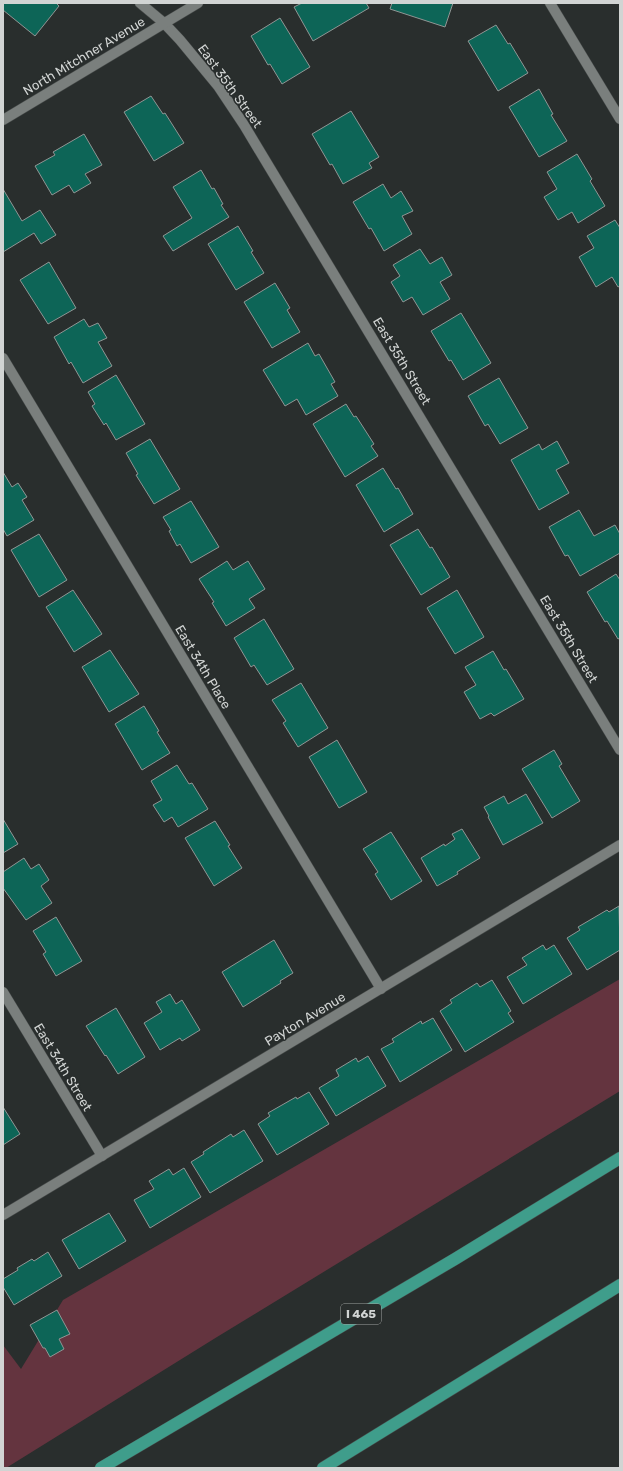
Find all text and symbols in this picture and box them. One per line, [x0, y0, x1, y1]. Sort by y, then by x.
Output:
street label: North Mitchner Avenue [20, 14, 148, 98]
street label: East 35th Street [195, 41, 265, 131]
street label: East 35th Street [370, 315, 434, 407]
street label: East 35th Street [537, 593, 601, 685]
street label: East 34th Place [172, 622, 234, 712]
street label: Payton Avenue [262, 989, 348, 1049]
street label: East 34th Street [31, 1020, 95, 1114]
road number: I 465 [341, 1304, 381, 1324]

